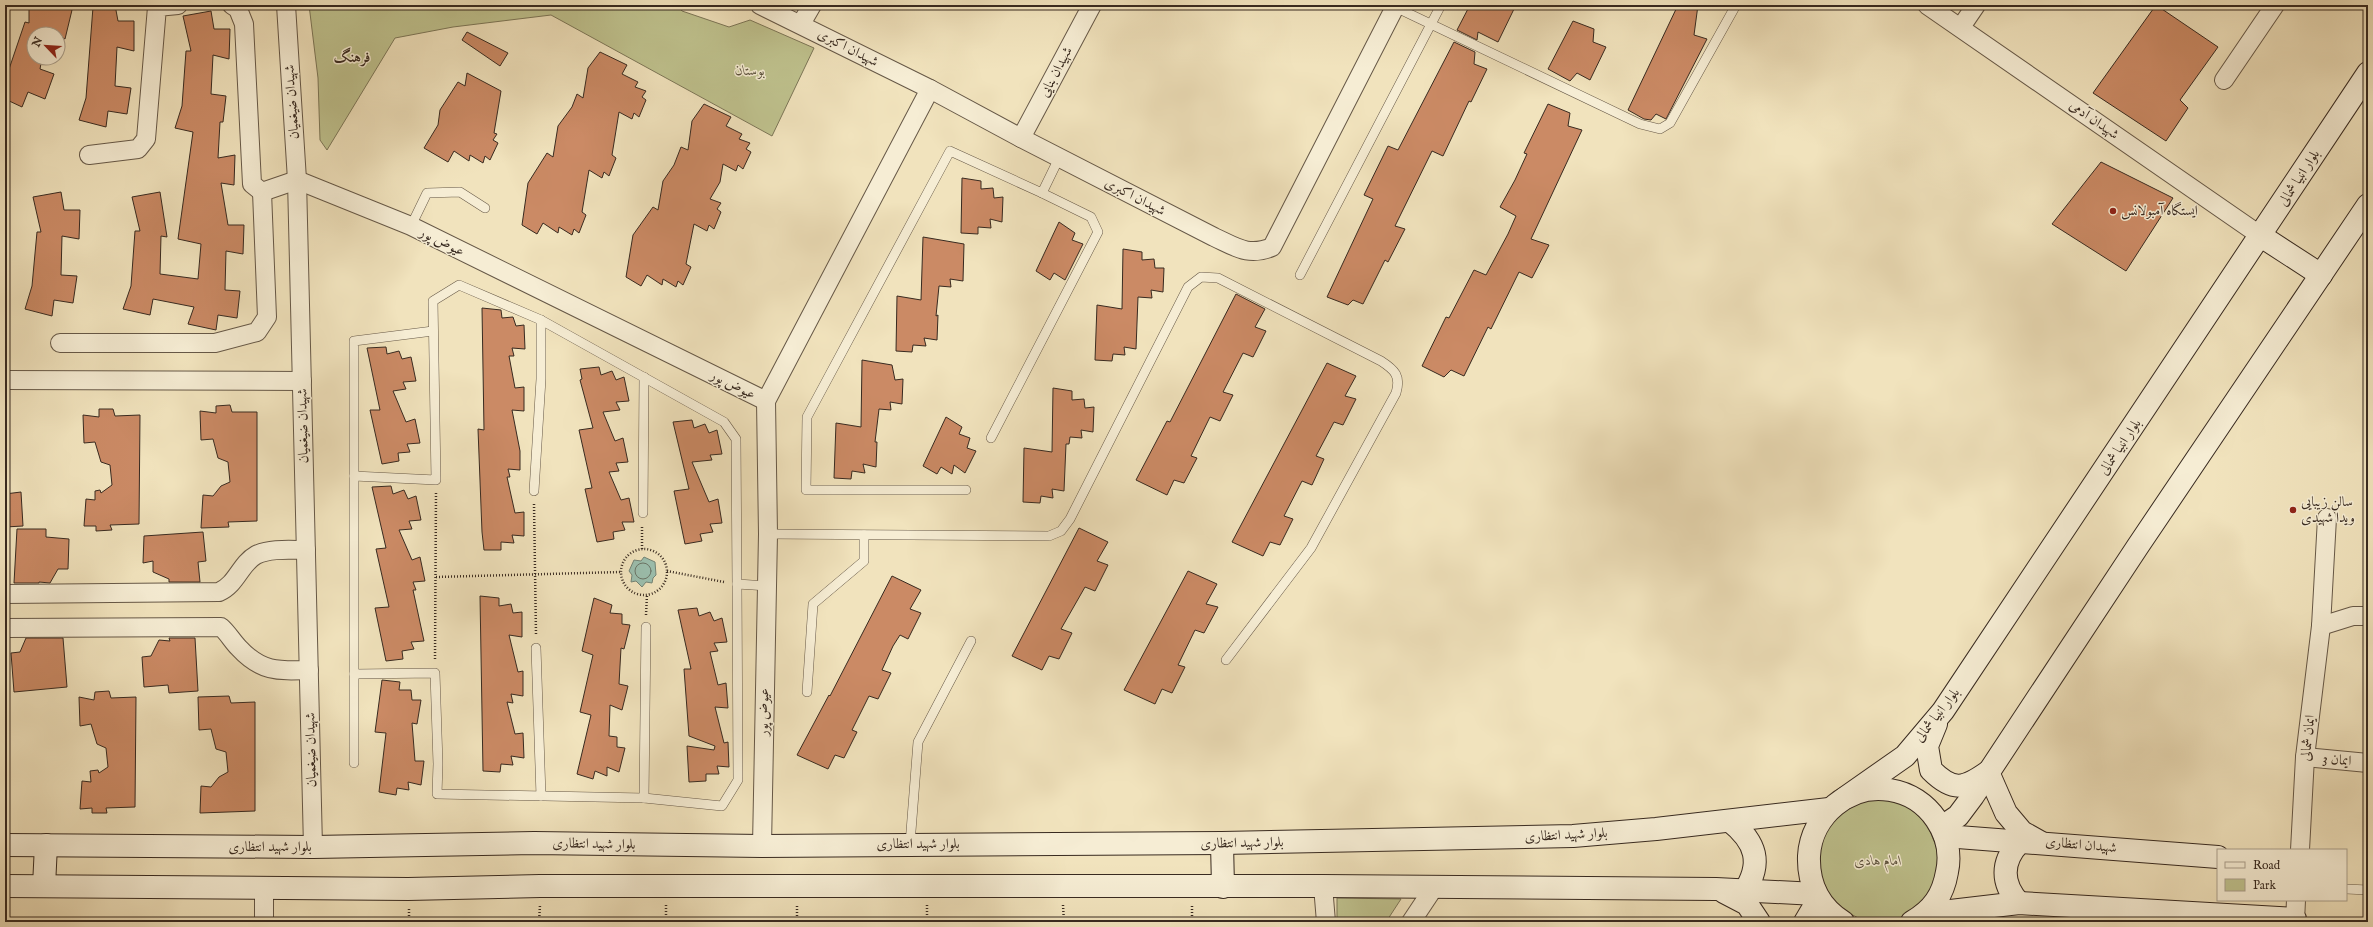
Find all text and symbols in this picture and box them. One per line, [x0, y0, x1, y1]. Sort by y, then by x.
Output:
street label: شهیدان اکبری [815, 25, 882, 71]
north arrow [26, 26, 66, 66]
text: N [29, 34, 46, 50]
street label: شهیدان بنایی [1035, 43, 1077, 100]
district label: فرهنگ [334, 47, 371, 67]
park label: بوستان [735, 62, 765, 80]
street label: شهیدان ضیغمیان [280, 64, 304, 140]
street label: شهیدان آدمی [2066, 96, 2123, 144]
street label: بلوار انبیا شمالی [2274, 146, 2324, 210]
street label: شهیدان اکبری [1102, 174, 1169, 220]
place label: ایستگاه آمبولانس [2121, 201, 2198, 220]
marker: ایستگاه آمبولانس [2108, 206, 2118, 216]
street label: عیوض پور [414, 223, 468, 262]
street label: عیوض پور [705, 366, 759, 405]
street label: شهیدان ضیغمیان [293, 388, 313, 464]
street label: بلوار انبیا شمالی [2095, 415, 2146, 479]
place label: سالن زیبایی ویدا شهیدی [2301, 493, 2355, 527]
marker: سالن زیبایی ویدا شهیدی [2288, 505, 2298, 515]
street label: بلوار انبیا شمالی [1910, 684, 1964, 746]
street label: عیوض پور [755, 688, 774, 738]
street label: شهیدان ضیغمیان [301, 712, 321, 788]
street label: ایمان شمالی [2297, 714, 2319, 762]
street label: ایمان 3 [2322, 750, 2352, 770]
street label: بلوار شهید انتظاری [1524, 824, 1608, 846]
street label: بلوار شهید انتظاری [1200, 833, 1284, 853]
street label: شهیدان انتظاری [2044, 833, 2118, 857]
street label: بلوار شهید انتظاری [552, 834, 636, 854]
street label: بلوار شهید انتظاری [876, 835, 960, 853]
street label: بلوار شهید انتظاری [228, 838, 312, 856]
legend [2217, 849, 2347, 901]
park label: امام هادی [1854, 852, 1902, 873]
text: Road [2253, 858, 2281, 873]
text: Park [2253, 878, 2276, 893]

